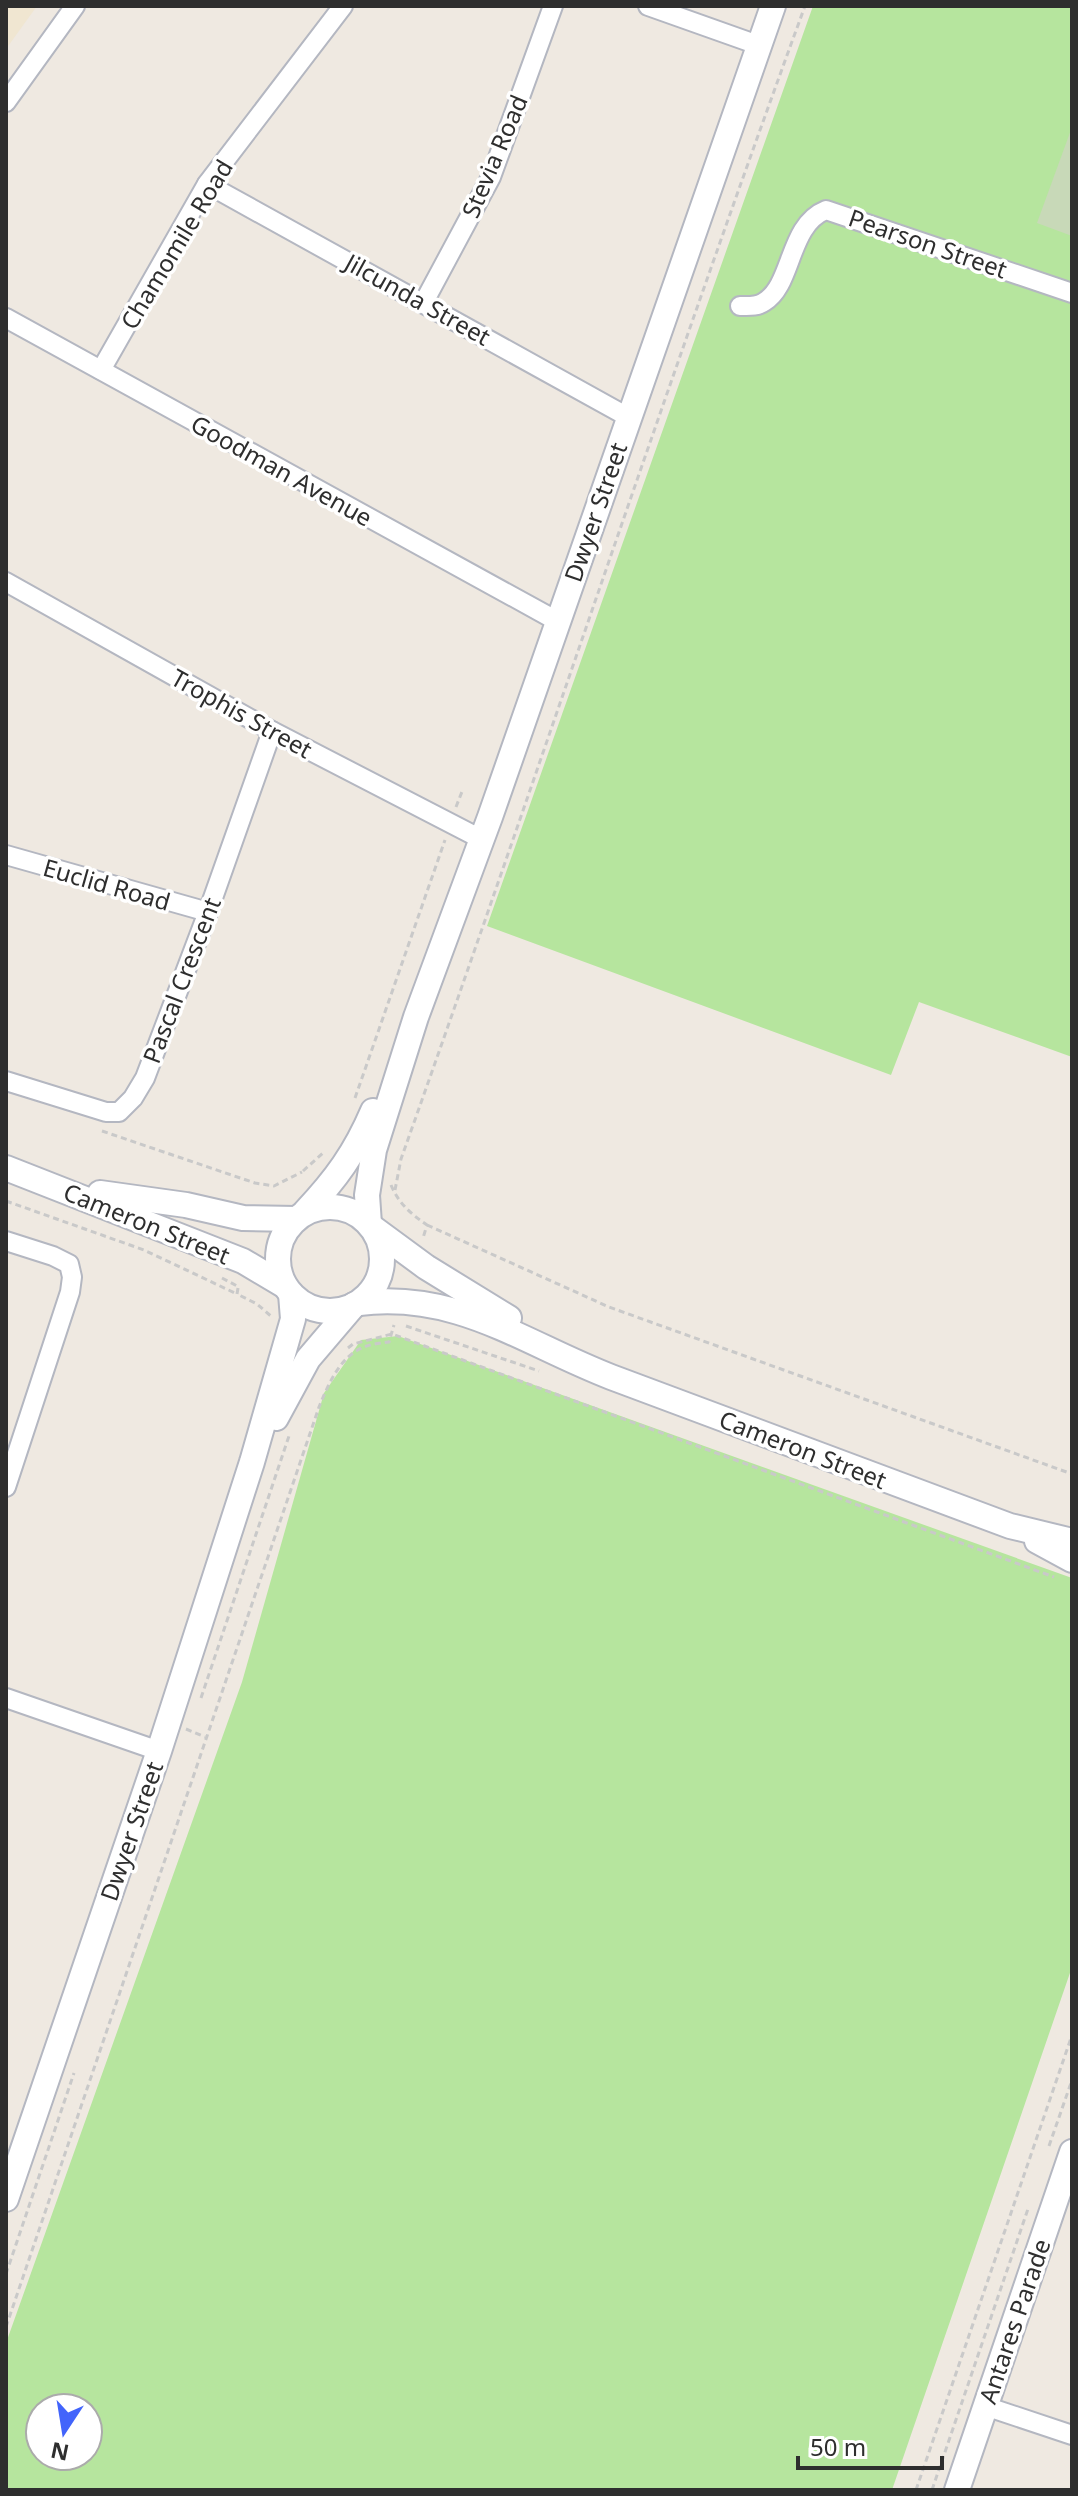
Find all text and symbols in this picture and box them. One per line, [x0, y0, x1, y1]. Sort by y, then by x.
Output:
street label: Stevia Road [453, 89, 535, 223]
street label: Chamomile Road [112, 153, 240, 335]
street label: Pearson Street [844, 200, 1012, 286]
street label: Jilcunda Street [338, 244, 497, 353]
street label: Goodman Avenue [185, 406, 379, 534]
street label: Dwyer Street [556, 438, 634, 586]
street label: Trophis Street [166, 661, 319, 766]
street label: Euclid Road [40, 850, 174, 918]
street label: Pascal Crescent [134, 892, 228, 1068]
street label: Cameron Street [59, 1175, 235, 1272]
street label: Cameron Street [715, 1402, 892, 1496]
street label: Dwyer Street [92, 1757, 170, 1905]
street label: Antares Parade [970, 2234, 1058, 2408]
north arrow [24, 2392, 104, 2472]
scale bar [798, 2420, 942, 2470]
text: 50 m [810, 2430, 866, 2463]
text: N [48, 2436, 72, 2469]

